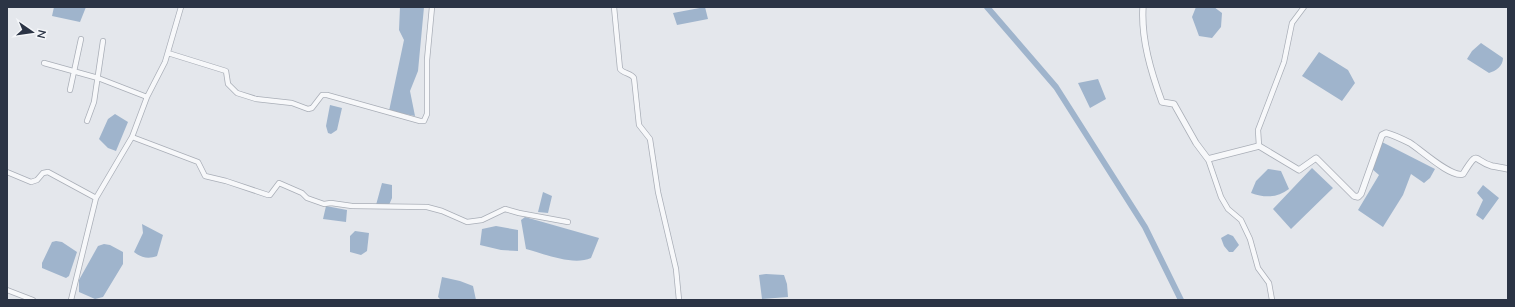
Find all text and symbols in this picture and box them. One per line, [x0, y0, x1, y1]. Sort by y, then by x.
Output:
north arrow [12, 12, 52, 52]
text: N [34, 29, 49, 40]

